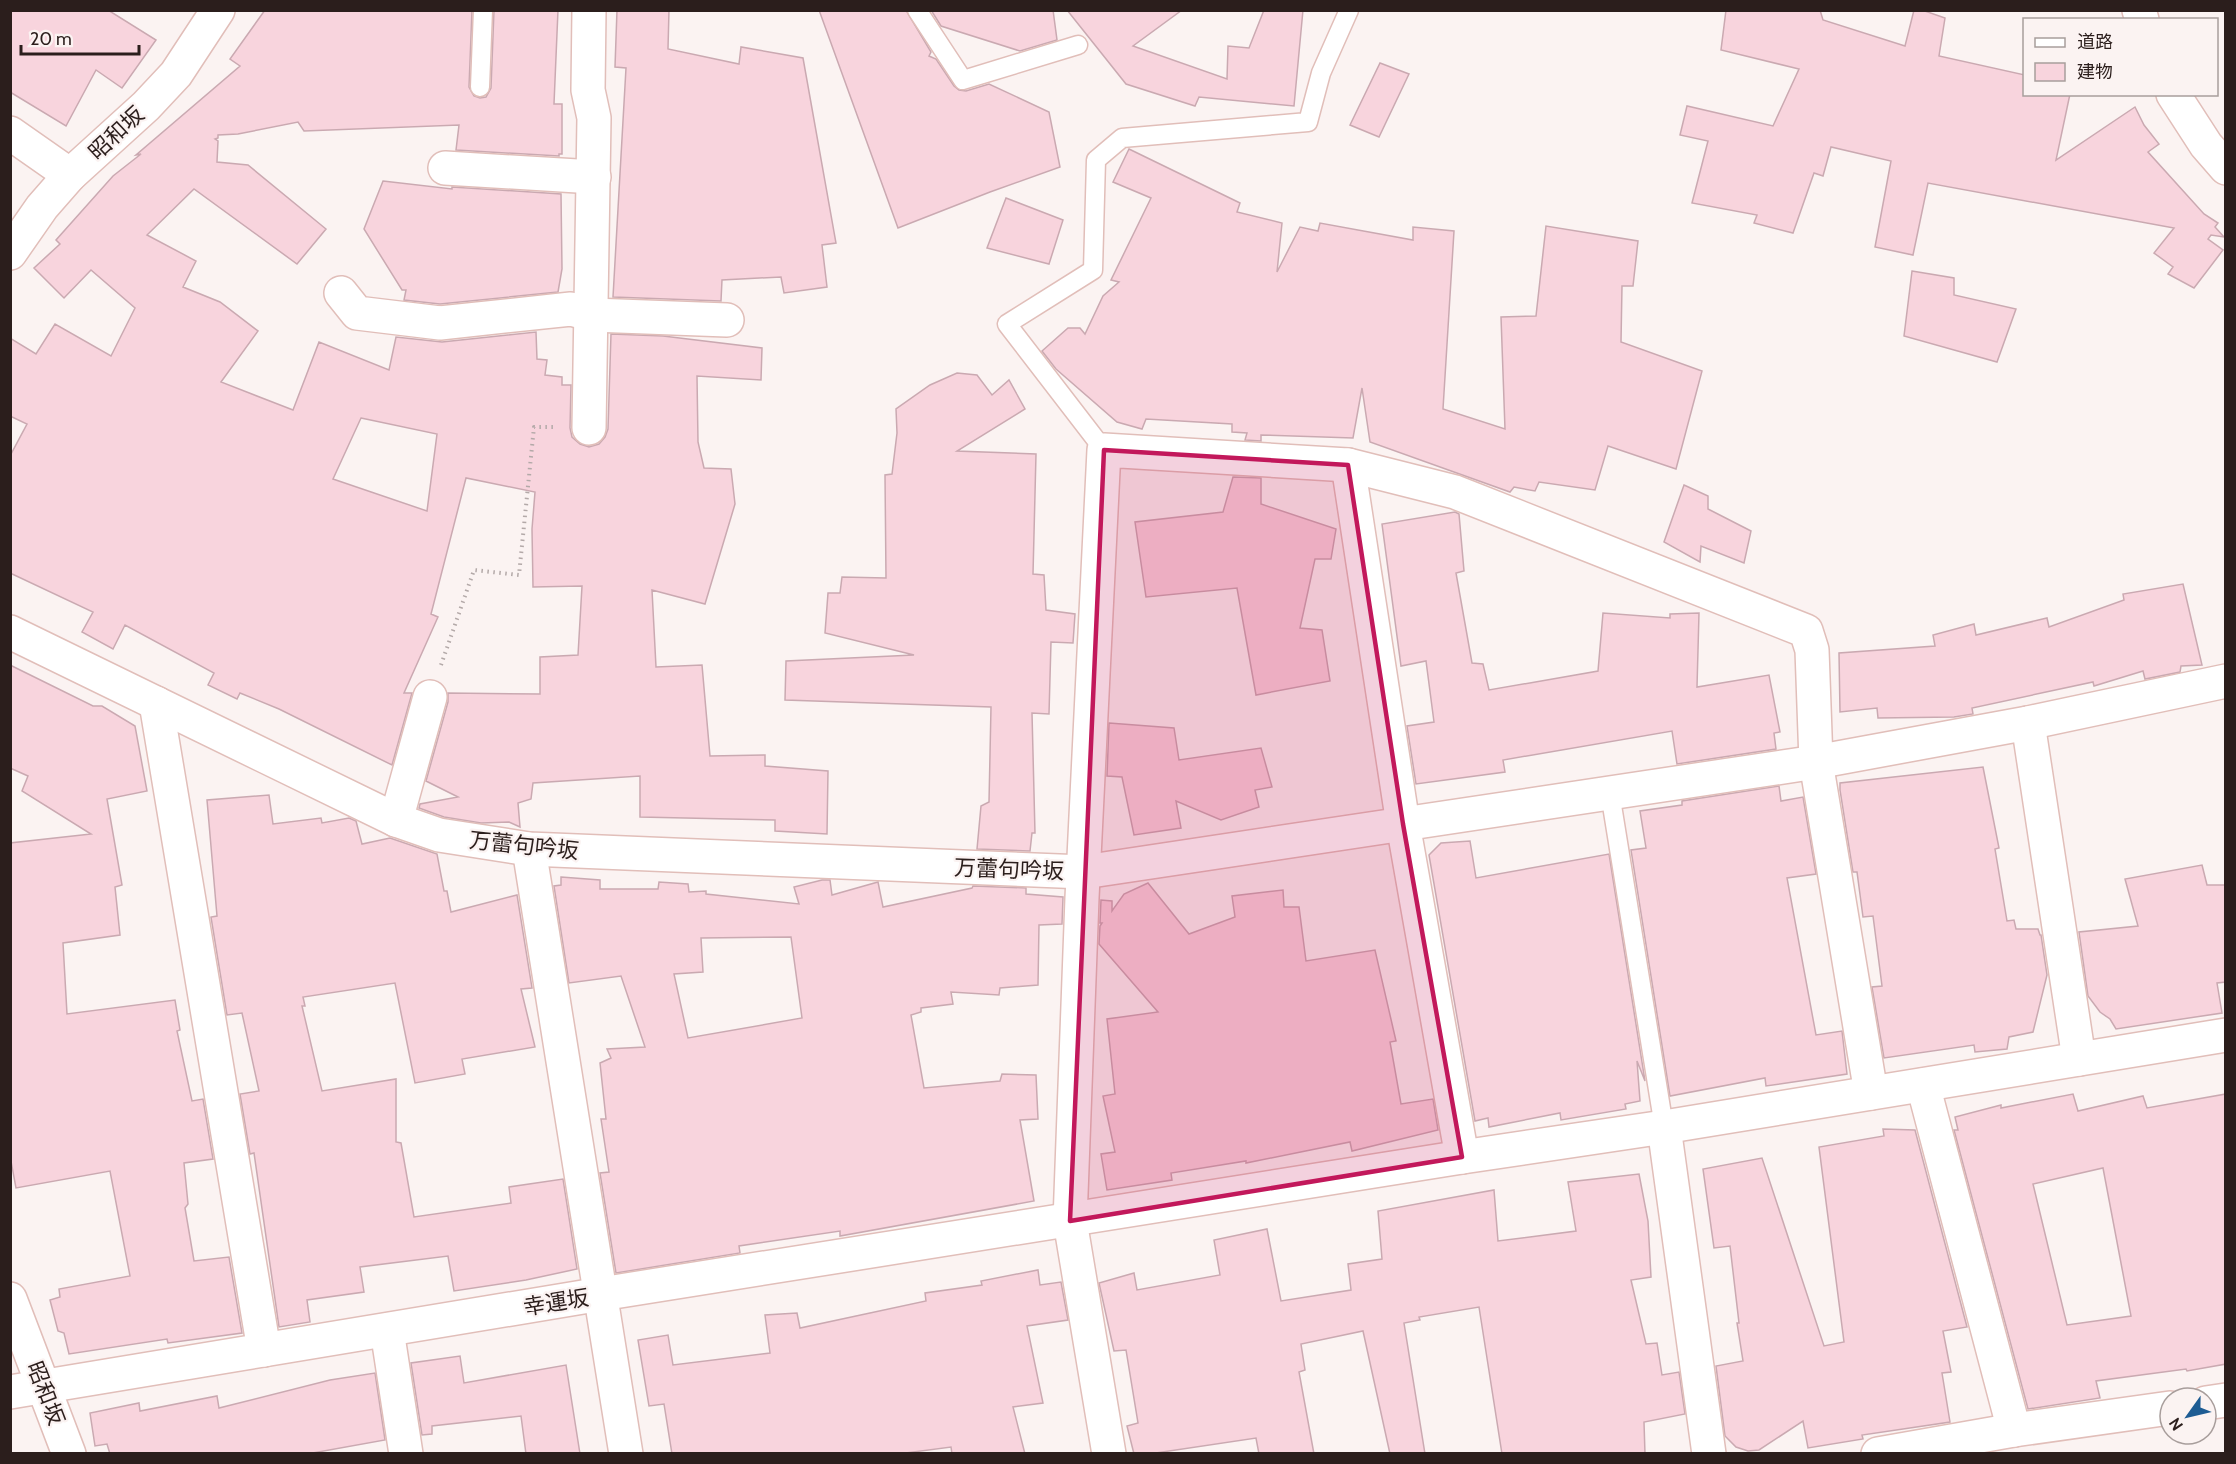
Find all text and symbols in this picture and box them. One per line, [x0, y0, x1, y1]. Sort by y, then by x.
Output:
scale bar [21, 18, 140, 56]
legend [2023, 18, 2218, 96]
text: 20 m [30, 28, 72, 50]
text: 道路 [2077, 31, 2113, 53]
text: 建物 [2077, 61, 2113, 83]
street label: 昭和坂 [83, 101, 150, 166]
street label: 万蕾句吟坂 [468, 826, 580, 865]
street label: 万蕾句吟坂 [954, 854, 1064, 885]
street label: 幸運坂 [521, 1284, 591, 1321]
street label: 昭和坂 [21, 1358, 70, 1429]
north arrow [2158, 1386, 2218, 1446]
text: N [2165, 1414, 2187, 1434]

